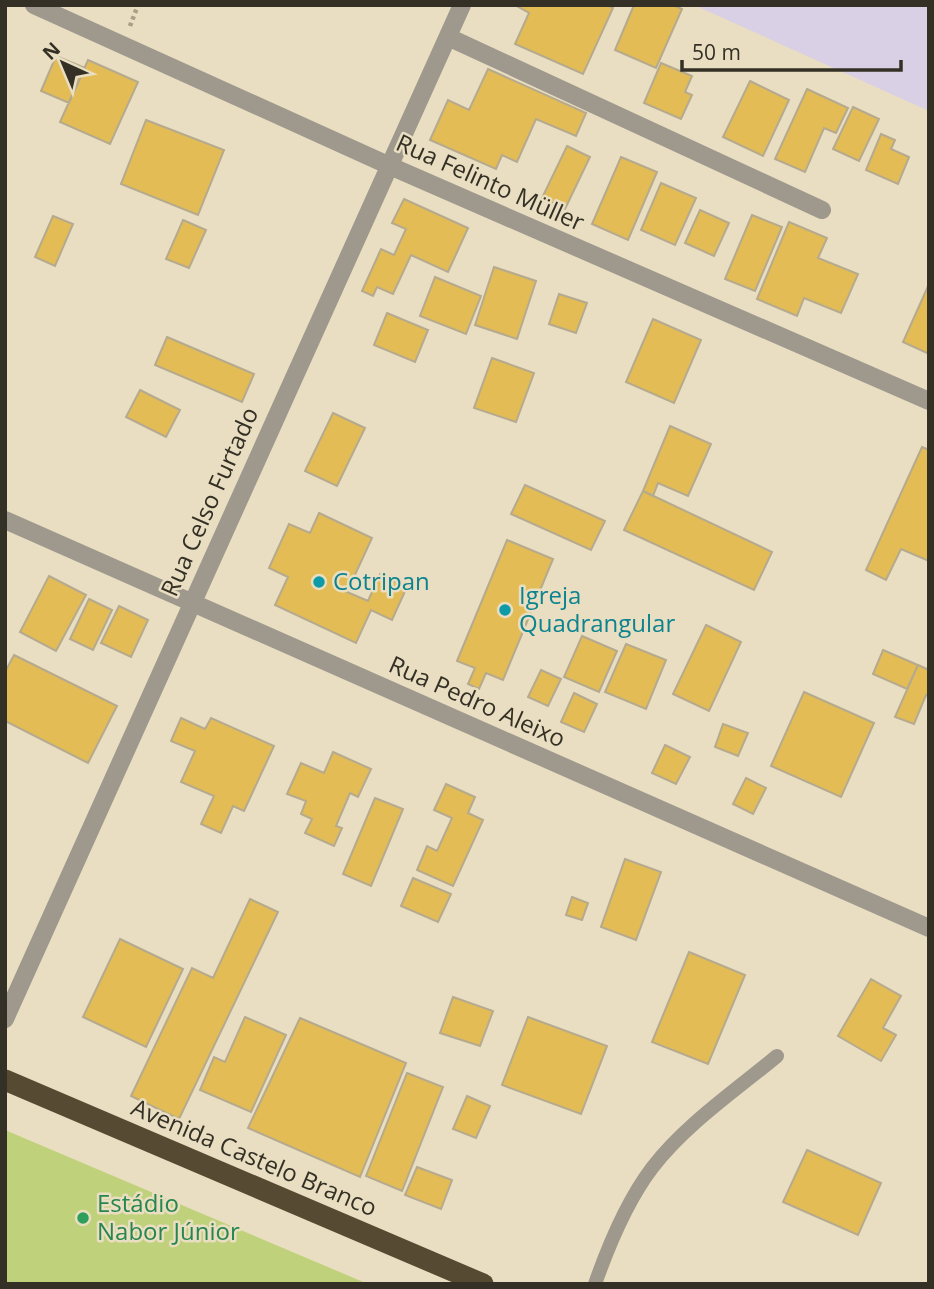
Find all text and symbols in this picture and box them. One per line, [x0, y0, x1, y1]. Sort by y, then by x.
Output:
north arrow [28, 28, 98, 98]
scale bar [682, 28, 901, 72]
text: N [37, 36, 66, 65]
text: 50 m [692, 38, 741, 66]
street label: Rua Felinto Müller [391, 125, 590, 238]
street label: Rua Celso Furtado [152, 402, 265, 601]
place label: Cotripan [333, 564, 430, 597]
marker: Cotripan [311, 574, 327, 590]
place label: Igreja Quadrangular [519, 578, 675, 639]
marker: Igreja Quadrangular [497, 602, 513, 618]
street label: Rua Pedro Aleixo [384, 647, 571, 754]
street label: Avenida Castelo Branco [127, 1090, 382, 1223]
place label: Estádio Nabor Júnior [97, 1186, 240, 1247]
marker: Estádio Nabor Júnior [75, 1210, 91, 1226]

